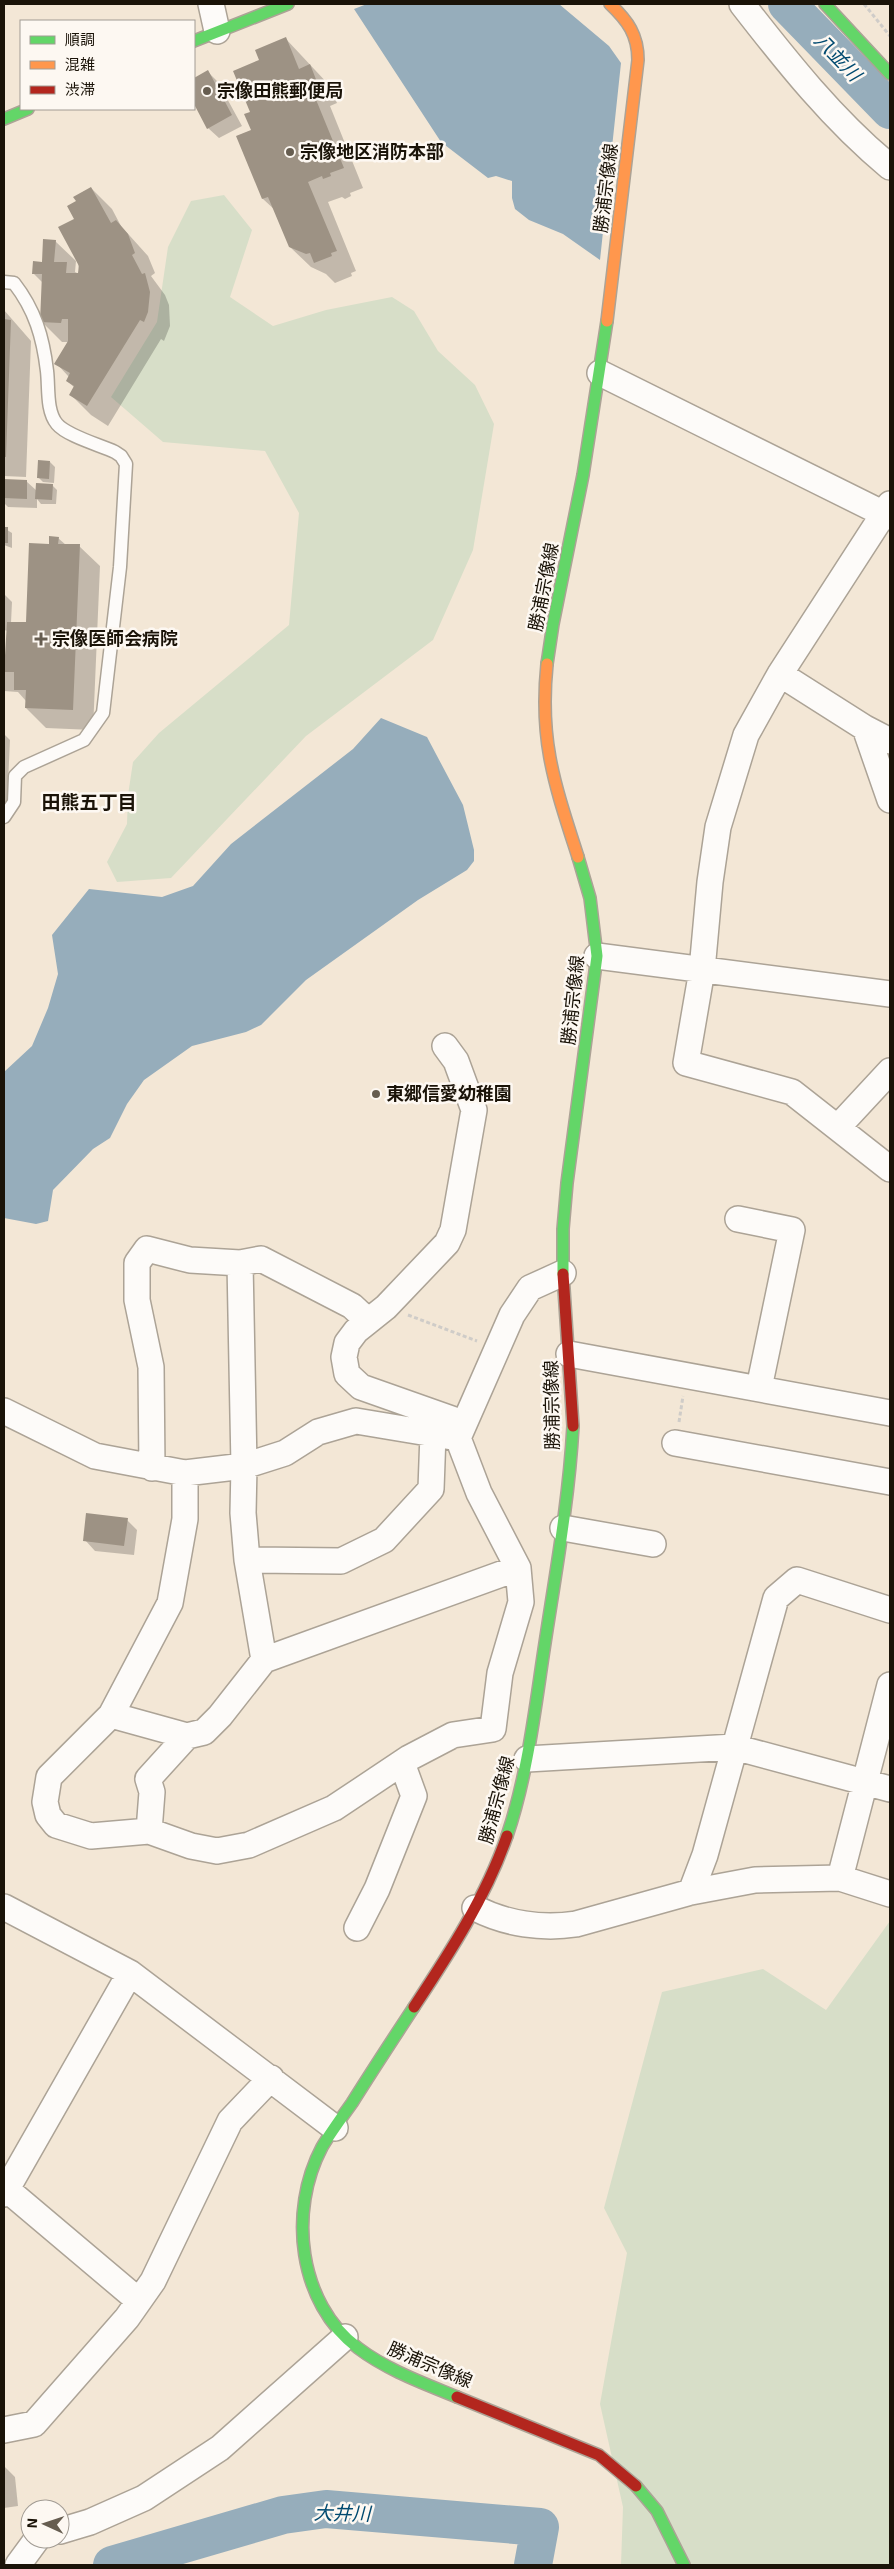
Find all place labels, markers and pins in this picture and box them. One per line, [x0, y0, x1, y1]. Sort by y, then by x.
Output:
place label: 宗像田熊郵便局 [217, 79, 343, 101]
marker: 宗像田熊郵便局 [201, 85, 213, 97]
place label: 宗像地区消防本部 [300, 140, 444, 162]
marker: 宗像地区消防本部 [284, 146, 296, 158]
place label: 宗像医師会病院 [52, 627, 178, 649]
marker: 宗像医師会病院 [34, 632, 48, 646]
place label: 東郷信愛幼稚園 [386, 1082, 512, 1104]
marker: 東郷信愛幼稚園 [370, 1088, 382, 1100]

